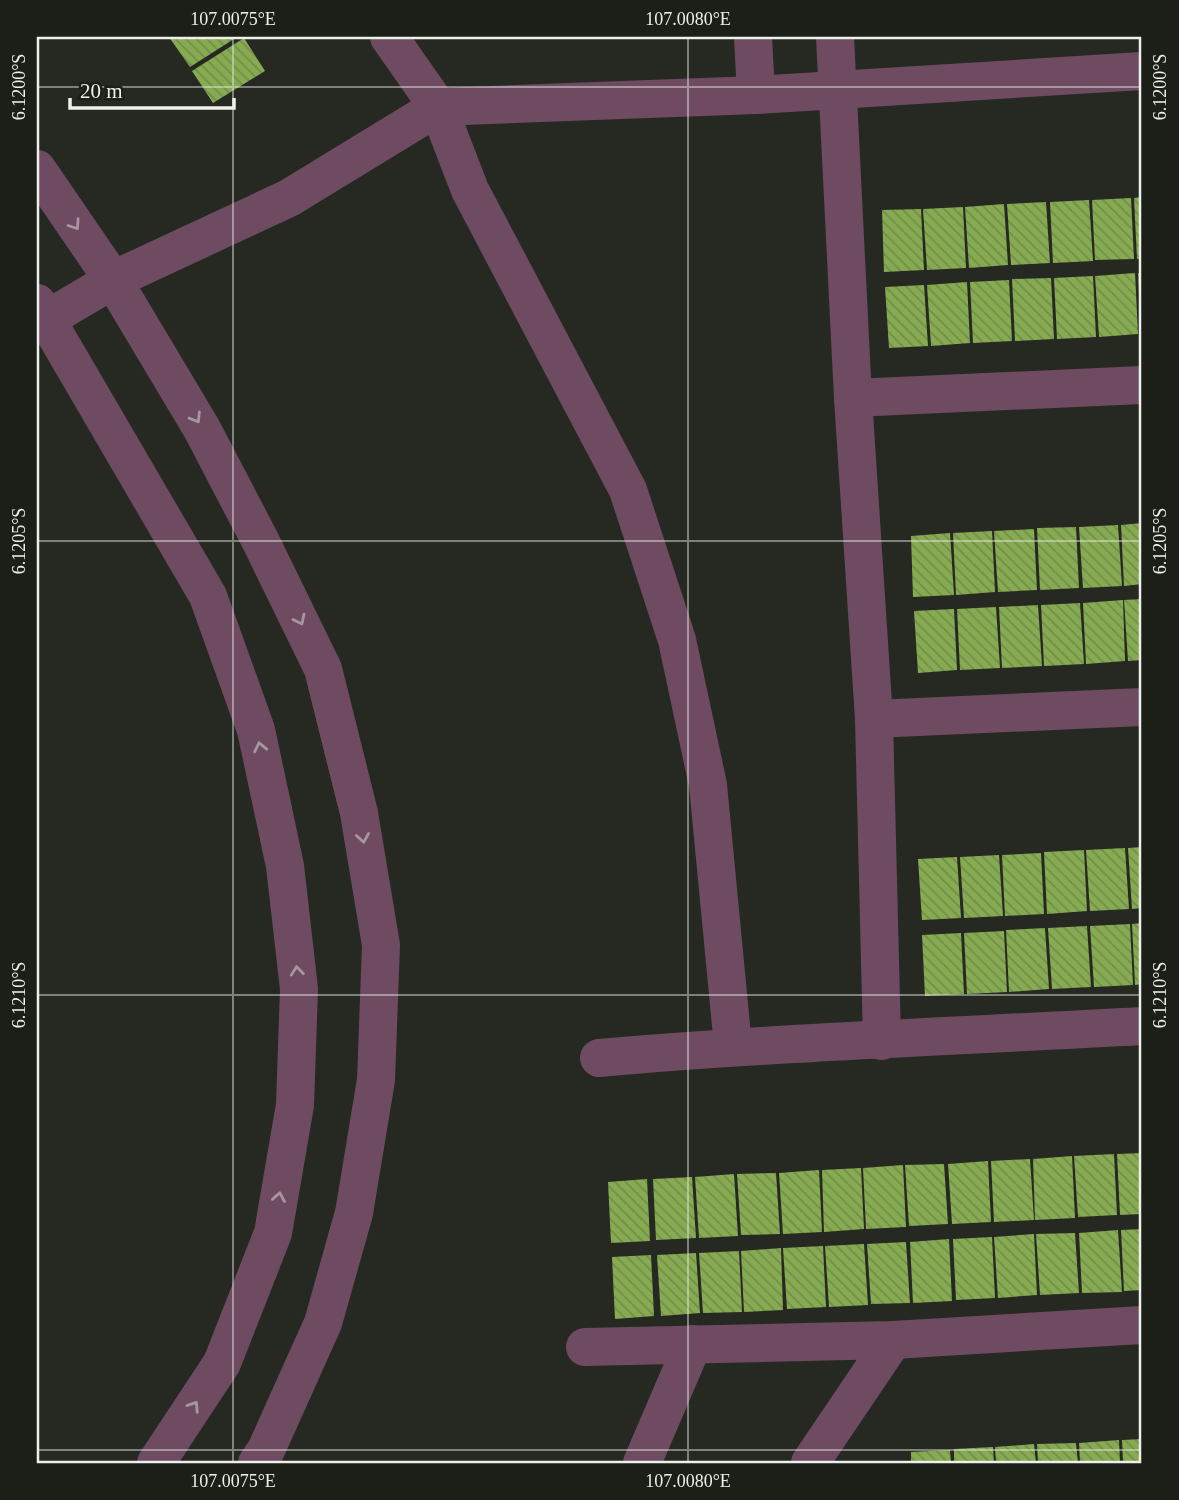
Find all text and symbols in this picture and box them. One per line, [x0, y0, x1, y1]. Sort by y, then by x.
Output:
text: 107.0075°E [190, 9, 276, 29]
text: 107.0080°E [645, 9, 731, 29]
text: 6.1200°S [9, 54, 29, 120]
text: 6.1200°S [1150, 54, 1170, 120]
scale bar [70, 66, 234, 110]
text: 20 m [80, 79, 123, 103]
one-way arrow [67, 217, 79, 230]
one-way arrow [187, 411, 200, 424]
text: 6.1205°S [9, 508, 29, 574]
text: 6.1205°S [1150, 508, 1170, 574]
one-way arrow [291, 613, 305, 625]
one-way arrow [253, 741, 268, 753]
one-way arrow [355, 832, 370, 844]
text: 6.1210°S [9, 962, 29, 1028]
text: 6.1210°S [1150, 962, 1170, 1028]
one-way arrow [289, 966, 304, 977]
one-way arrow [271, 1191, 286, 1203]
one-way arrow [186, 1401, 199, 1414]
text: 107.0075°E [190, 1471, 276, 1491]
text: 107.0080°E [645, 1471, 731, 1491]

